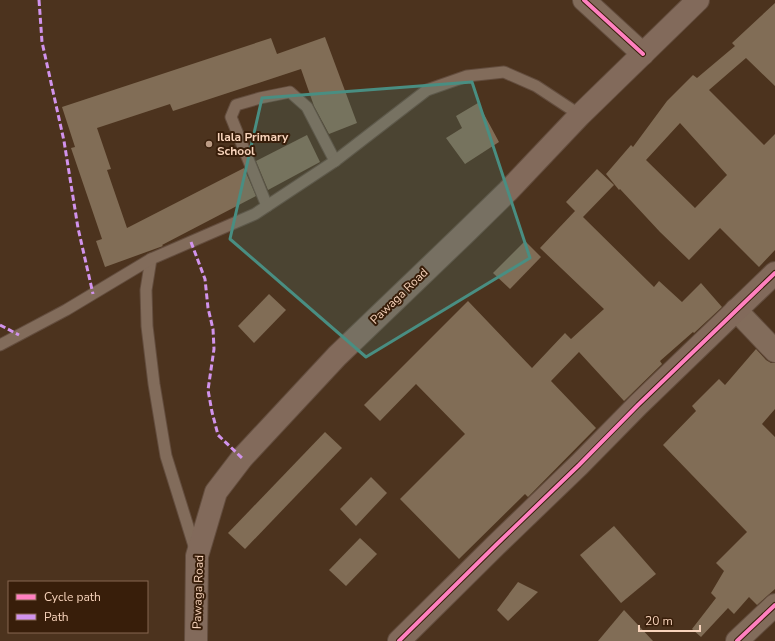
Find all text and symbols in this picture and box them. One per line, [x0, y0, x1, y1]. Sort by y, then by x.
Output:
place label: Ilala Primary School [217, 129, 289, 159]
marker: Ilala Primary School [204, 139, 214, 149]
street label: Pawaga Road [367, 264, 431, 328]
street label: Pawaga Road [189, 555, 207, 629]
legend [8, 581, 148, 633]
text: Cycle path [44, 589, 101, 605]
scale bar [639, 607, 700, 633]
text: Path [44, 609, 69, 625]
text: 20 m [645, 613, 673, 629]

